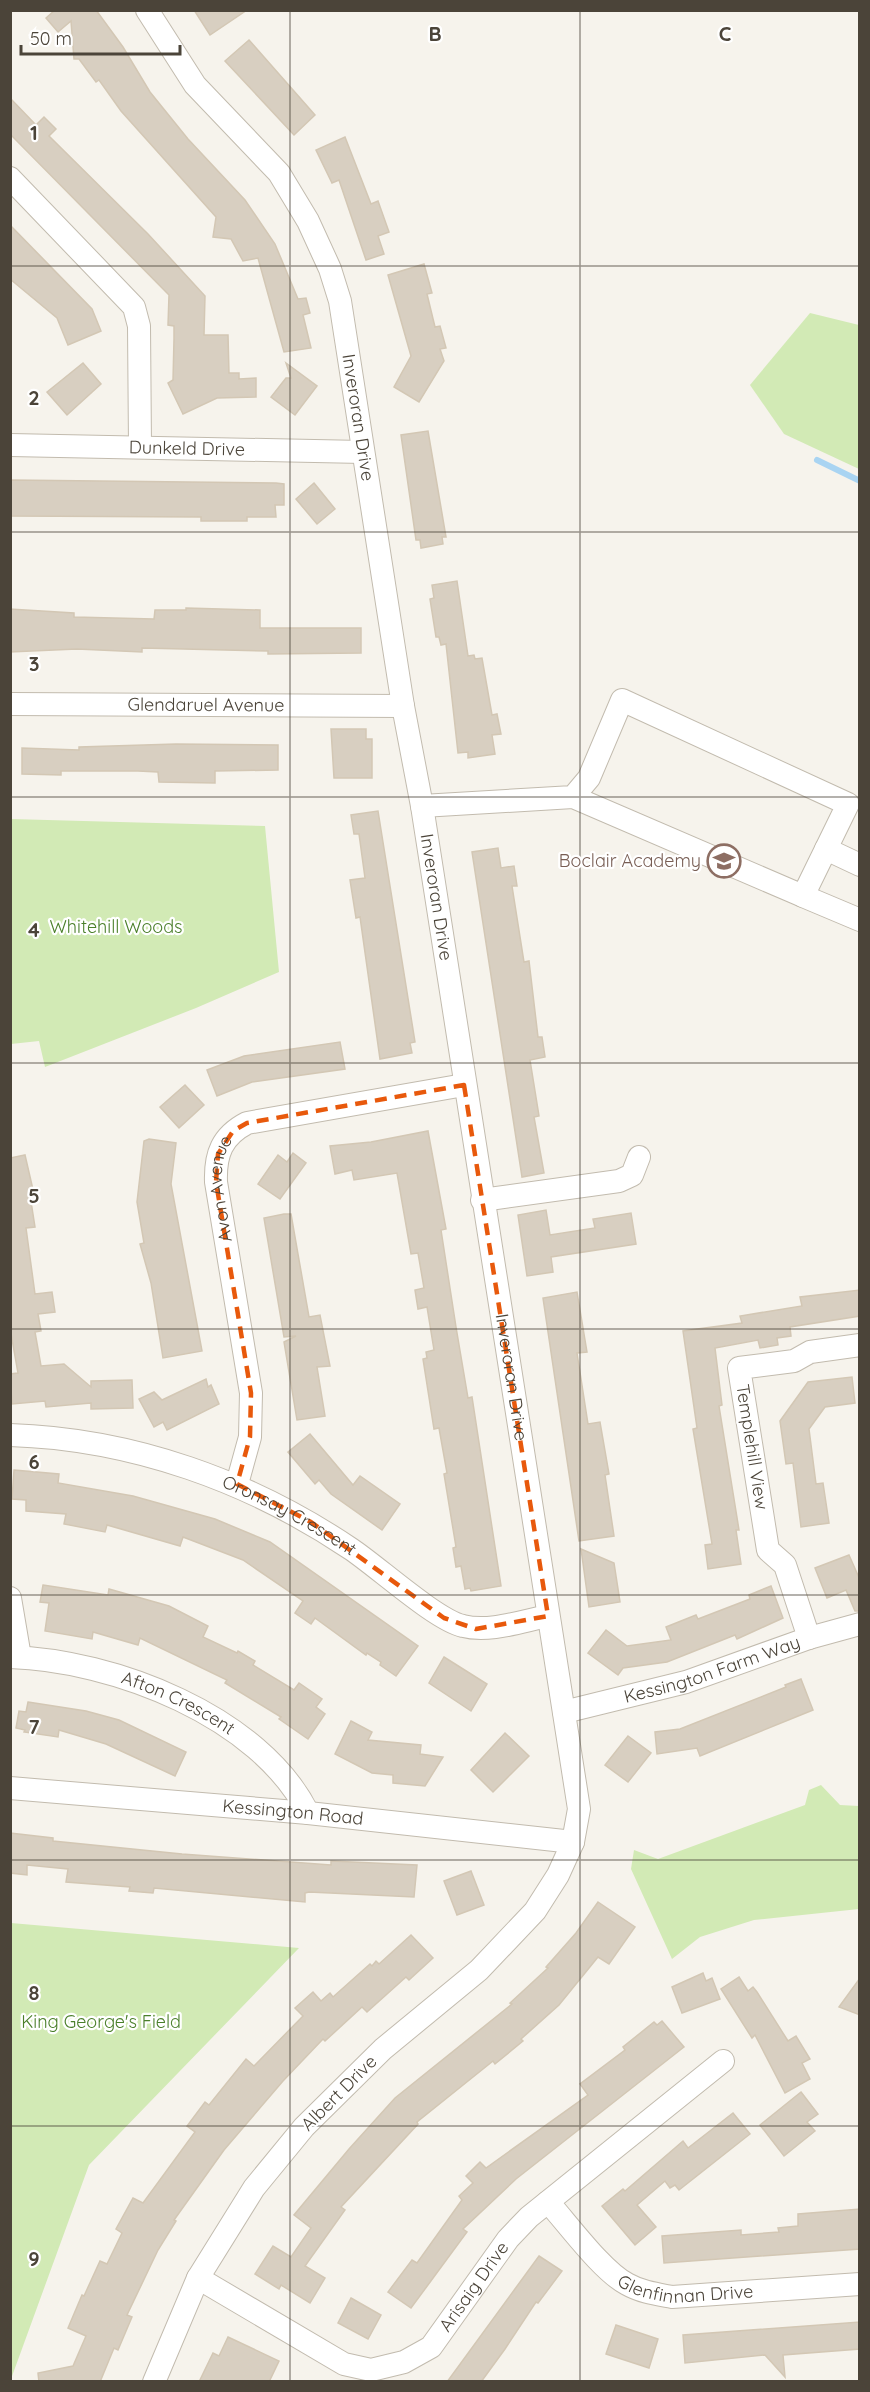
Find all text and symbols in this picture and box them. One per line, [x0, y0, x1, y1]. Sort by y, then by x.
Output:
scale bar [21, 18, 180, 56]
text: B [428, 21, 442, 46]
text: C [719, 21, 732, 46]
text: 50 m [30, 27, 72, 50]
text: 1 [30, 120, 38, 145]
street label: Inveroran Drive [337, 352, 380, 483]
text: 2 [28, 385, 40, 410]
street label: Dunkeld Drive [129, 435, 245, 461]
text: 3 [29, 651, 39, 676]
street label: Glendaruel Avenue [127, 693, 285, 716]
street label: Inveroran Drive [415, 832, 458, 962]
school or university icon: Boclair Academy [706, 843, 742, 879]
place label: Boclair Academy [559, 849, 701, 872]
park label: Whitehill Woods [49, 915, 183, 938]
text: 4 [28, 917, 40, 942]
street label: Avon Avenue [204, 1130, 237, 1244]
text: 5 [28, 1183, 40, 1208]
street label: Inveroran Drive [491, 1312, 533, 1442]
street label: Templehill View [731, 1382, 774, 1512]
text: 6 [28, 1449, 40, 1474]
street label: Oronsay Crescent [219, 1470, 361, 1560]
street label: Kessington Farm Way [621, 1630, 803, 1708]
street label: Afton Crescent [119, 1666, 240, 1740]
text: 7 [29, 1714, 40, 1739]
street label: Kessington Road [222, 1794, 365, 1830]
text: 8 [29, 1980, 40, 2005]
park label: King George's Field [21, 2010, 181, 2033]
street label: Albert Drive [296, 2050, 381, 2135]
street label: Arisaig Drive [434, 2237, 514, 2336]
text: 9 [28, 2246, 40, 2271]
street label: Glenfinnan Drive [614, 2269, 754, 2308]

